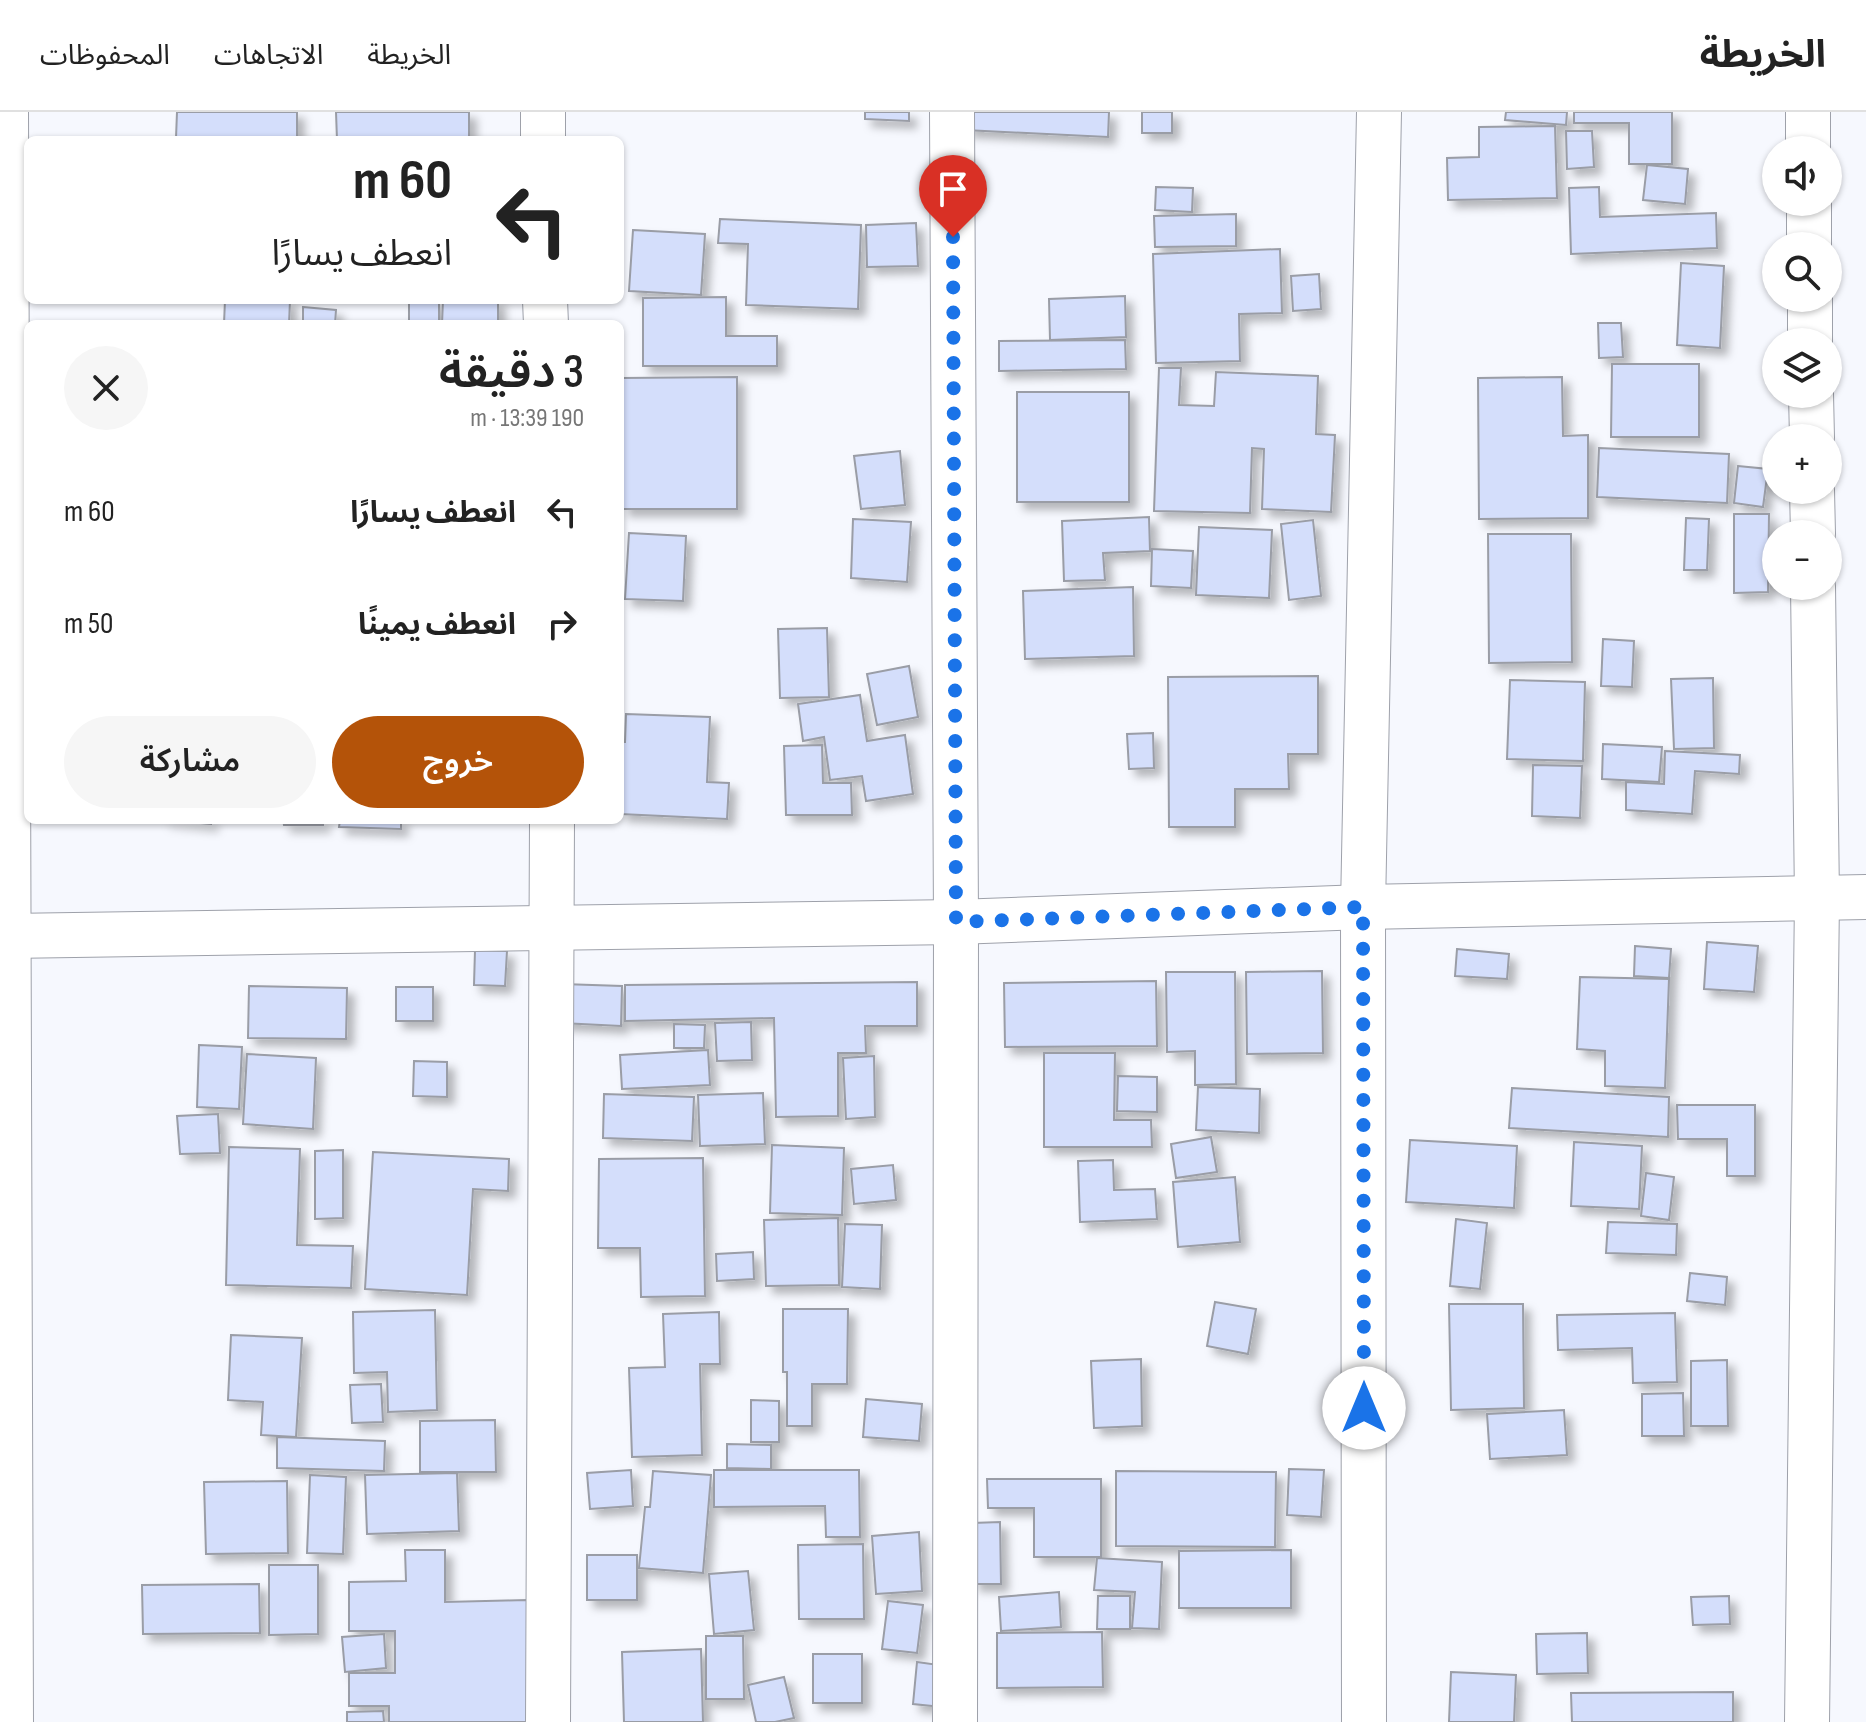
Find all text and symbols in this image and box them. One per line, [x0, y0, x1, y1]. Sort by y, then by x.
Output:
text: الخريطة [1700, 33, 1826, 78]
text: المحفوظات [40, 39, 170, 72]
text: الاتجاهات [214, 39, 323, 72]
text: الخريطة [367, 39, 451, 72]
map controls [1762, 136, 1842, 600]
button: sound [1762, 136, 1842, 216]
text: 60 m [353, 148, 452, 215]
pin [919, 155, 987, 237]
icon: arrive [931, 167, 975, 211]
icon: left [480, 168, 584, 272]
button: search [1762, 232, 1842, 312]
text: انعطف يسارًا [271, 233, 452, 276]
button: layers [1762, 328, 1842, 408]
text: 3 دقيقة [439, 344, 584, 401]
button: close [64, 346, 148, 430]
text: 190 m · 13:39 [470, 403, 584, 434]
button: + [1762, 424, 1842, 504]
icon: left [540, 490, 584, 534]
text: 60 m [64, 494, 115, 530]
text: انعطف يسارًا [350, 495, 516, 531]
button: − [1762, 520, 1842, 600]
icon: right [540, 602, 584, 646]
text: 50 m [64, 606, 113, 642]
text: انعطف يمينًا [358, 607, 516, 643]
button: مشاركة [64, 716, 316, 808]
button: خروج [332, 716, 584, 808]
position arrow [1322, 1366, 1406, 1450]

